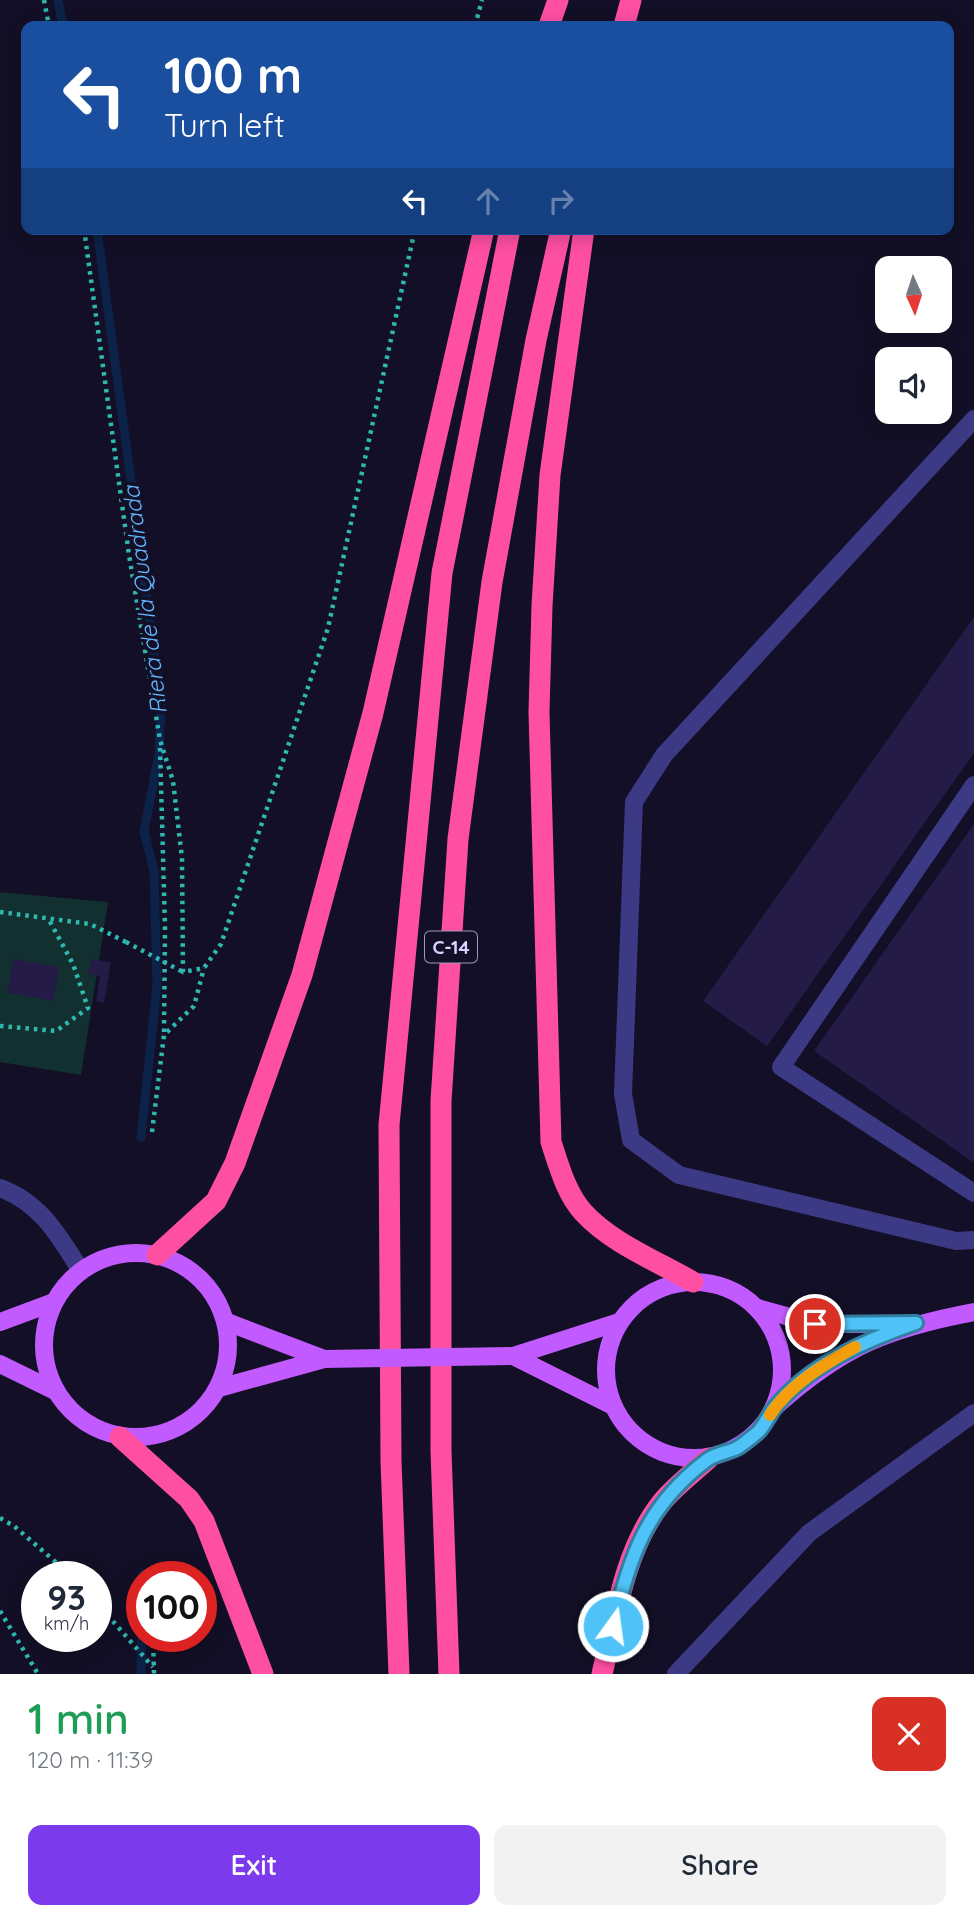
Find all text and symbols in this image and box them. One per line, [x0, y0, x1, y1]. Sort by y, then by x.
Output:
text: 100 m [164, 44, 302, 105]
icon: left [49, 49, 140, 140]
text: Turn left [164, 105, 285, 145]
icon: left [396, 182, 434, 220]
icon: ahead [469, 182, 507, 220]
icon: right [542, 182, 580, 220]
north arrow [875, 256, 952, 332]
map controls [875, 256, 952, 424]
button: sound [875, 347, 952, 424]
water label: Riera de la Quadrada [116, 483, 173, 716]
road number: C-14 [425, 931, 477, 962]
pin [785, 1294, 845, 1354]
icon: arrive [796, 1305, 834, 1343]
speed limit sign: 100 [126, 1561, 217, 1652]
text: 93 [47, 1575, 86, 1619]
position arrow [576, 1589, 650, 1663]
text: km/h [44, 1612, 89, 1635]
text: 1 min [28, 1692, 129, 1745]
button: close [872, 1697, 946, 1771]
text: 120 m · 11:39 [28, 1745, 153, 1774]
button: Exit [28, 1825, 480, 1905]
button: Share [494, 1825, 946, 1905]

